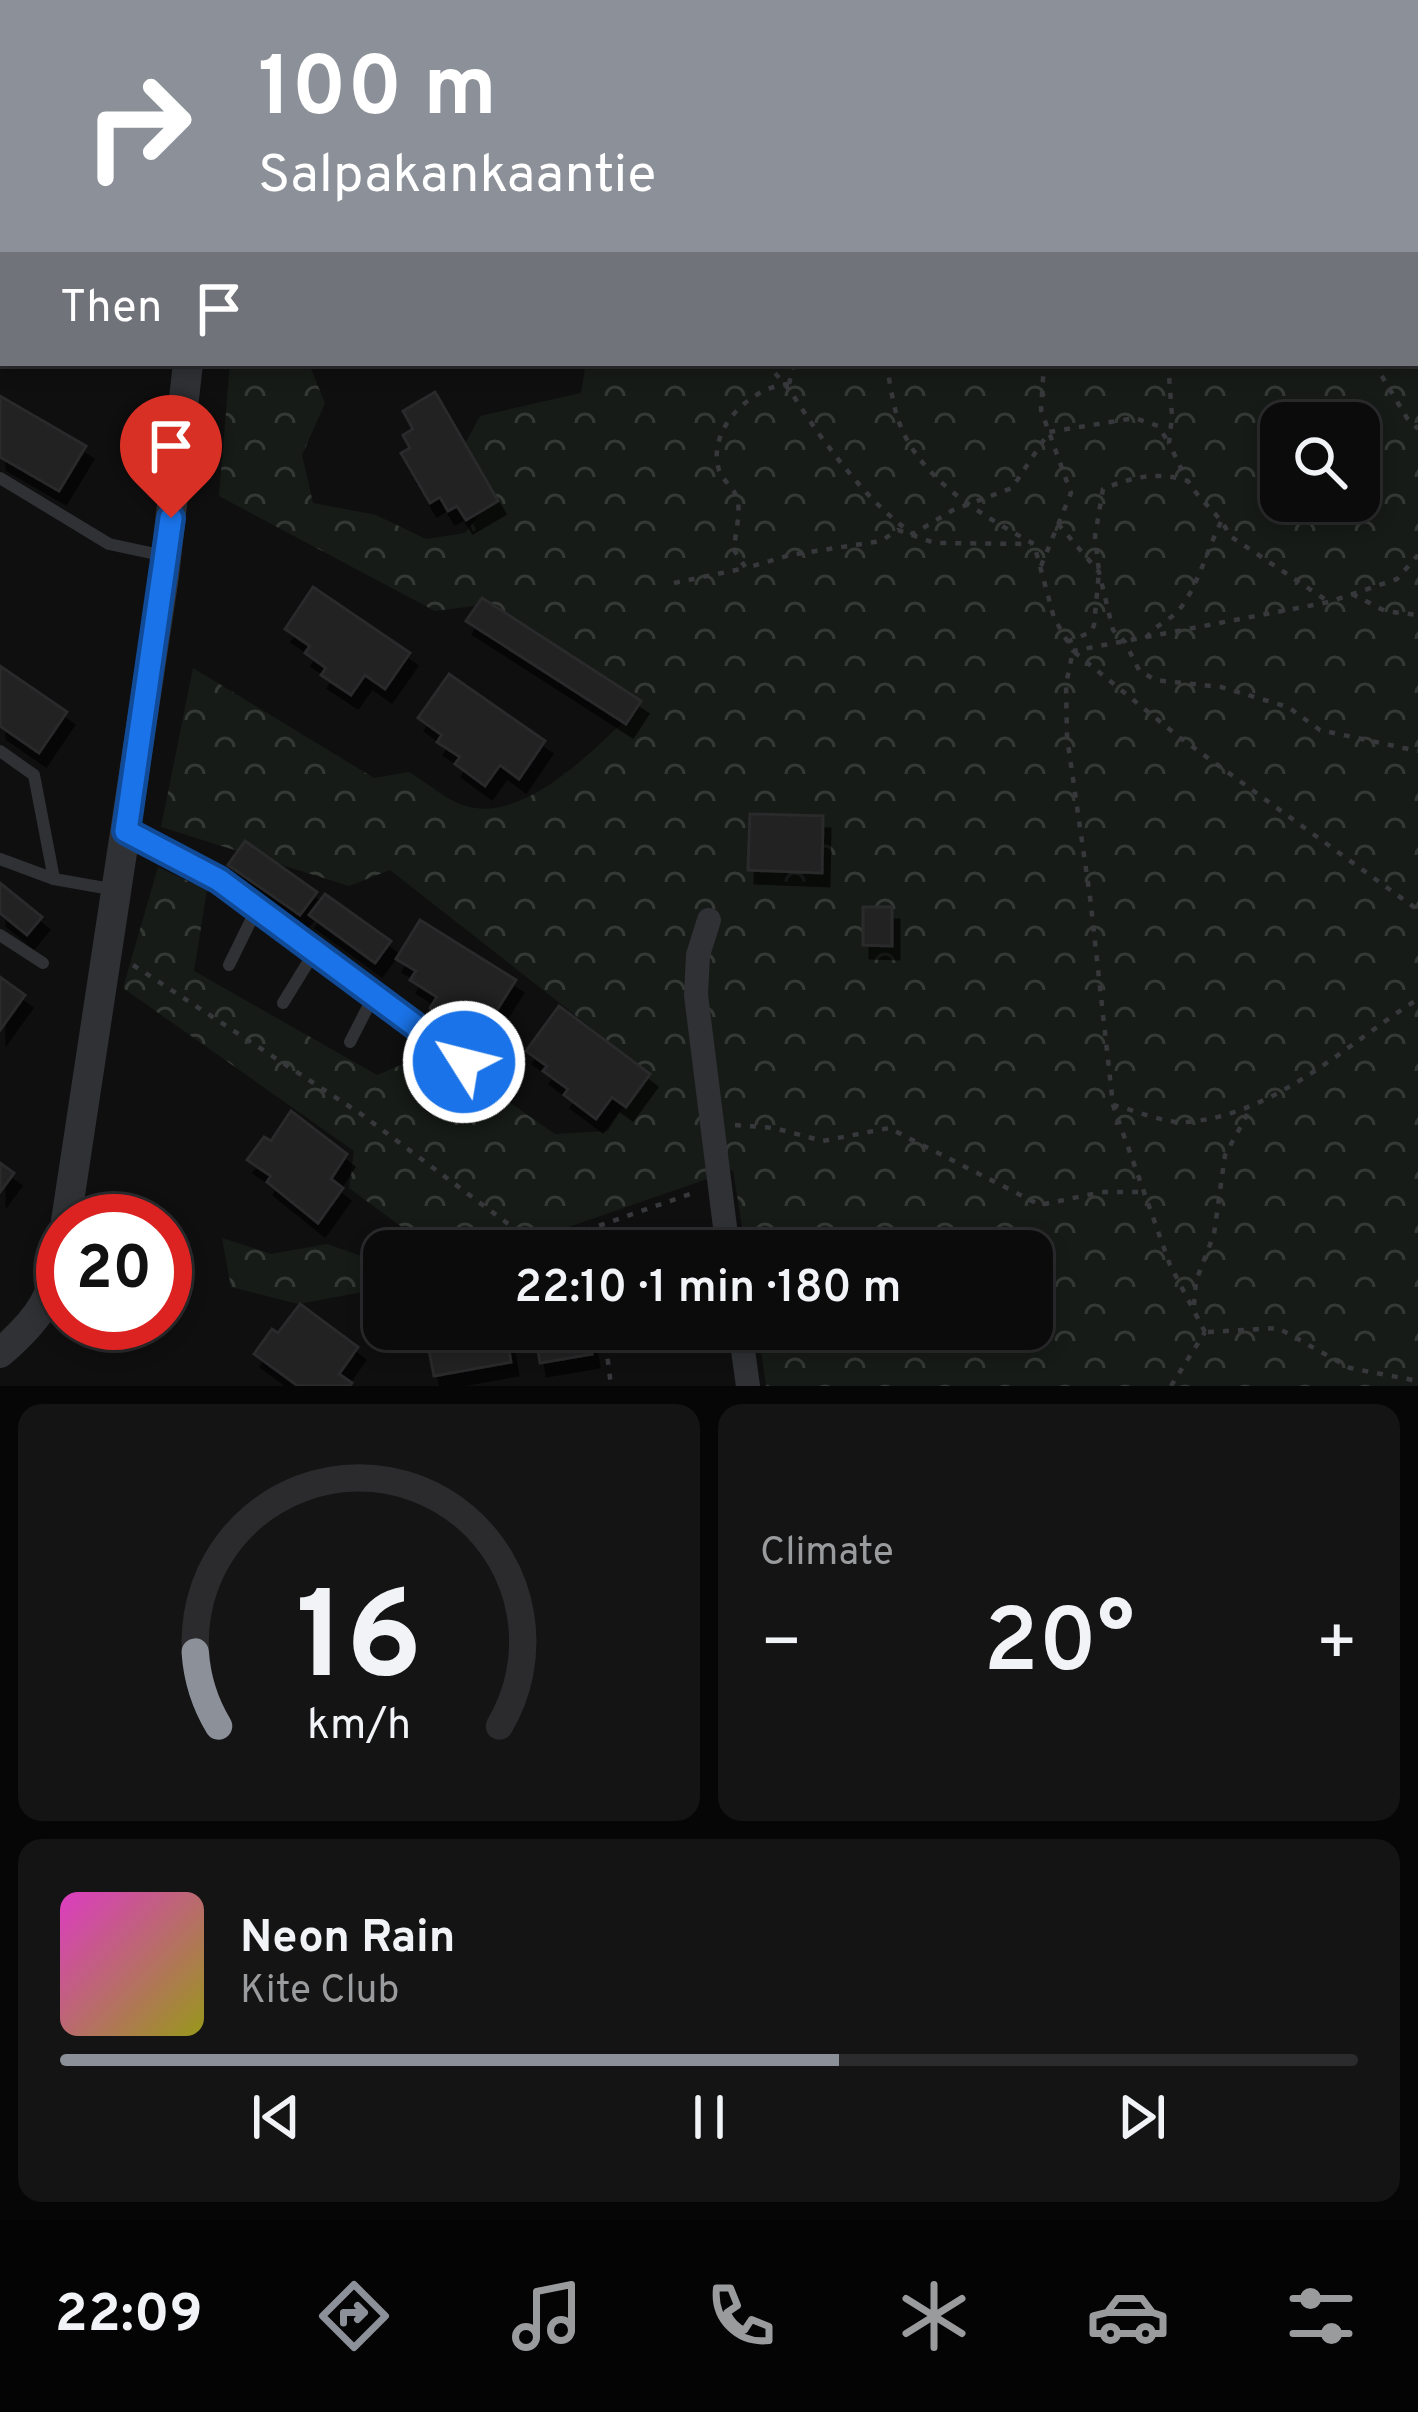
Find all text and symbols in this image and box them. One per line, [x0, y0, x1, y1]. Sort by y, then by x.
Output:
text: 100 m [258, 39, 497, 145]
icon: right [60, 48, 216, 204]
text: Salpakankaantie [258, 143, 656, 212]
icon: arrive [186, 276, 252, 342]
text: Then [60, 281, 162, 338]
pin [120, 395, 222, 518]
map controls [1260, 402, 1380, 522]
button: search [1260, 402, 1380, 522]
icon: arrive [138, 413, 204, 479]
position arrow [401, 999, 527, 1125]
speed limit sign: 20 [36, 1194, 192, 1350]
text: 22:10 · 1 min · 180 m [514, 1261, 902, 1318]
text: Climate [760, 1530, 894, 1579]
text: 16 [296, 1565, 422, 1723]
text: 20° [983, 1590, 1135, 1703]
text: − [760, 1605, 803, 1688]
text: + [1315, 1605, 1358, 1688]
text: km/h [307, 1699, 411, 1753]
text: Neon Rain [240, 1911, 456, 1968]
text: Kite Club [240, 1968, 399, 2017]
icon: previous [243, 2084, 309, 2150]
icon: pause [676, 2084, 742, 2150]
icon: next [1109, 2084, 1175, 2150]
icon: directions [312, 2274, 396, 2358]
icon: music [505, 2274, 589, 2358]
icon: phone [699, 2274, 783, 2358]
icon: climate [892, 2274, 976, 2358]
icon: car [1086, 2274, 1170, 2358]
icon: filters [1279, 2274, 1363, 2358]
text: 22:09 [55, 2282, 203, 2351]

